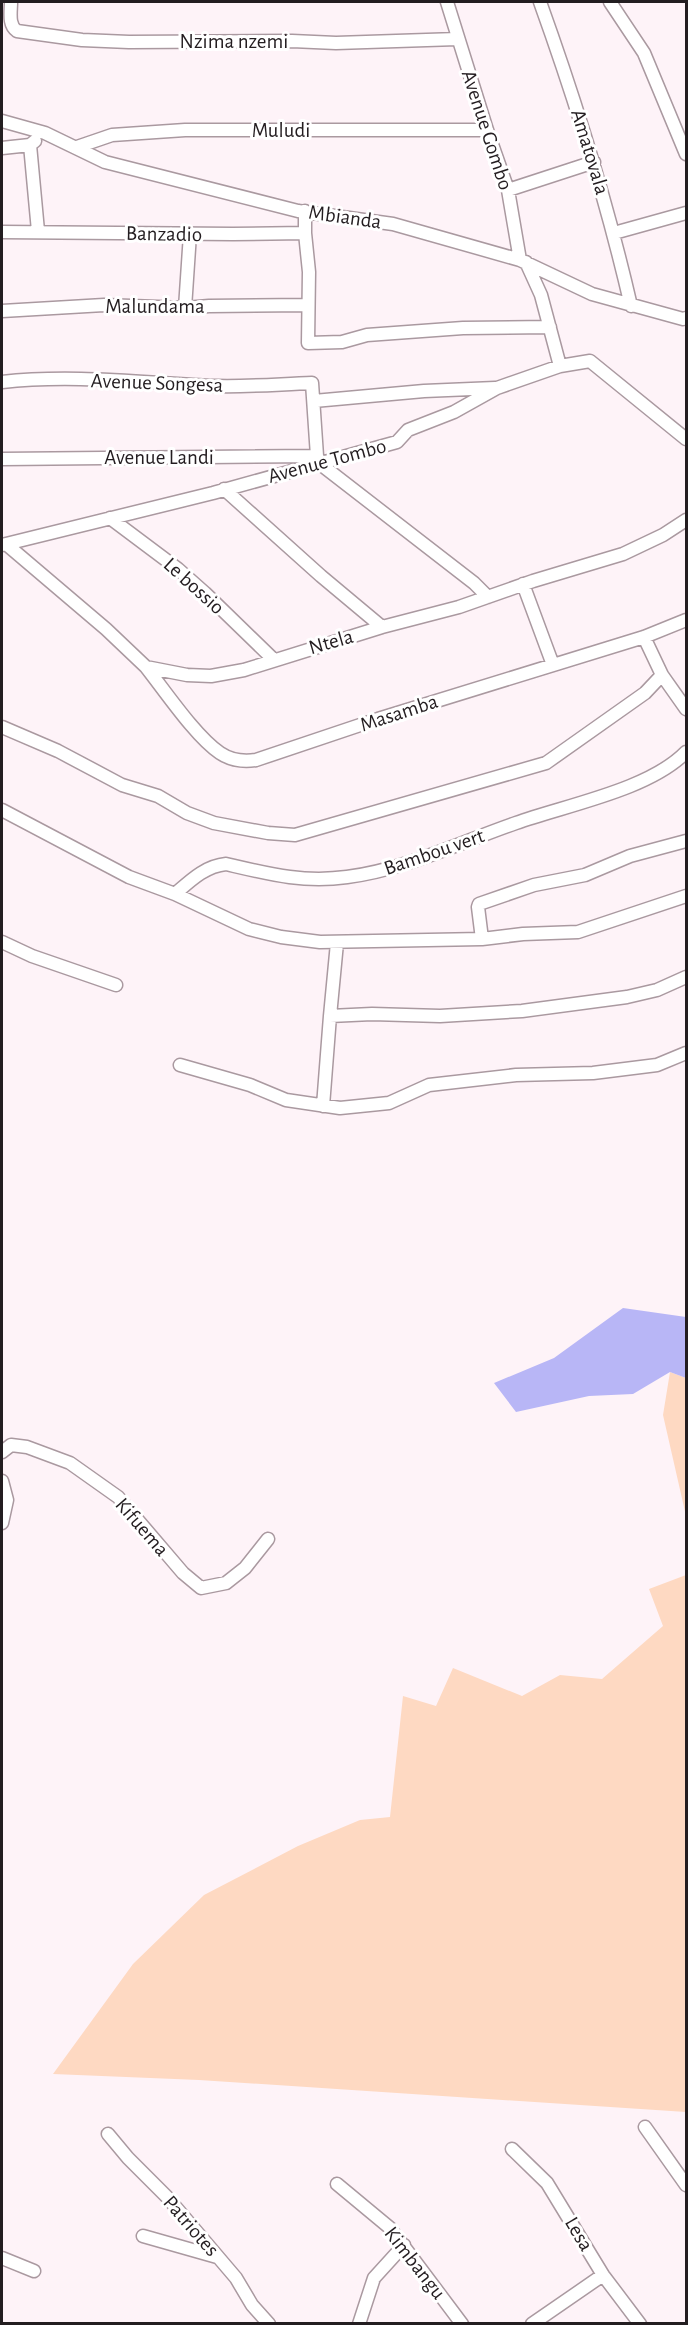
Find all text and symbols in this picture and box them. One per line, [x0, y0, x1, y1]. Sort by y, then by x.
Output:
street label: Nzima nzemi [180, 31, 288, 52]
street label: Avenue Gombo [458, 67, 516, 193]
street label: Amatovala [567, 107, 613, 197]
street label: Muludi [252, 120, 310, 141]
street label: Mbianda [307, 201, 383, 233]
street label: Banzadio [126, 223, 202, 245]
street label: Malundama [105, 296, 205, 317]
street label: Avenue Songesa [90, 370, 224, 396]
street label: Avenue Tombo [266, 435, 388, 487]
street label: Avenue Landi [104, 447, 214, 468]
street label: Le bossio [160, 554, 228, 618]
street label: Ntela [306, 626, 356, 658]
street label: Masamba [357, 690, 441, 735]
street label: Bambou vert [381, 825, 487, 879]
street label: Kifuema [111, 1494, 173, 1560]
street label: Patriotes [159, 2192, 223, 2260]
street label: Lesa [561, 2213, 597, 2255]
street label: Kimbangu [380, 2223, 450, 2303]

